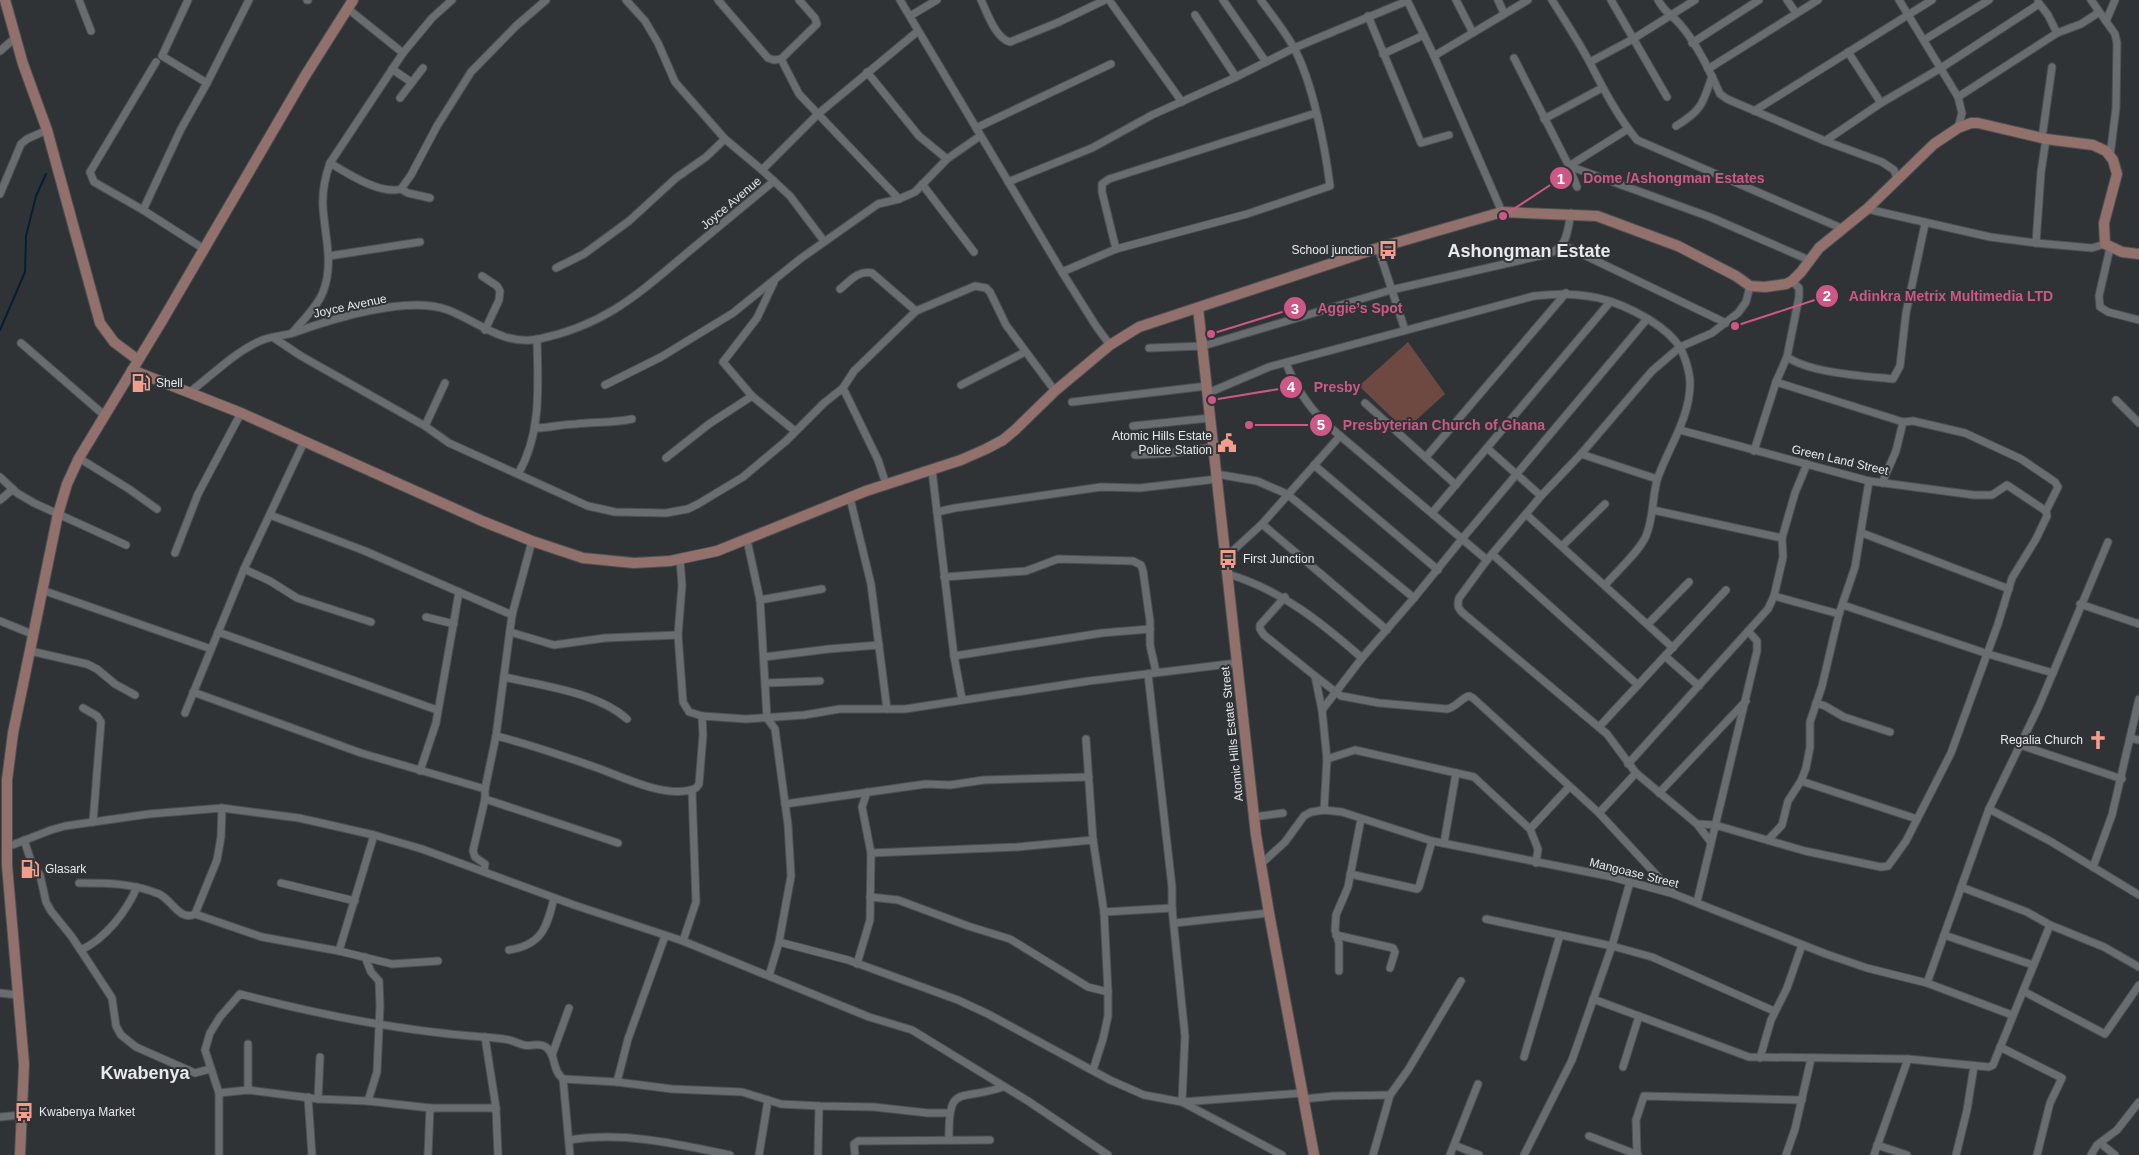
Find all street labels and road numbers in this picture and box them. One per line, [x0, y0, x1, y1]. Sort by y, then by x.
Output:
street label: Joyce Avenue [698, 173, 764, 232]
street label: Joyce Avenue [312, 291, 388, 321]
street label: Green Land Street [1790, 442, 1890, 478]
street label: Atomic Hills Estate Street [1218, 665, 1246, 802]
street label: Mangoase Street [1588, 855, 1681, 891]

